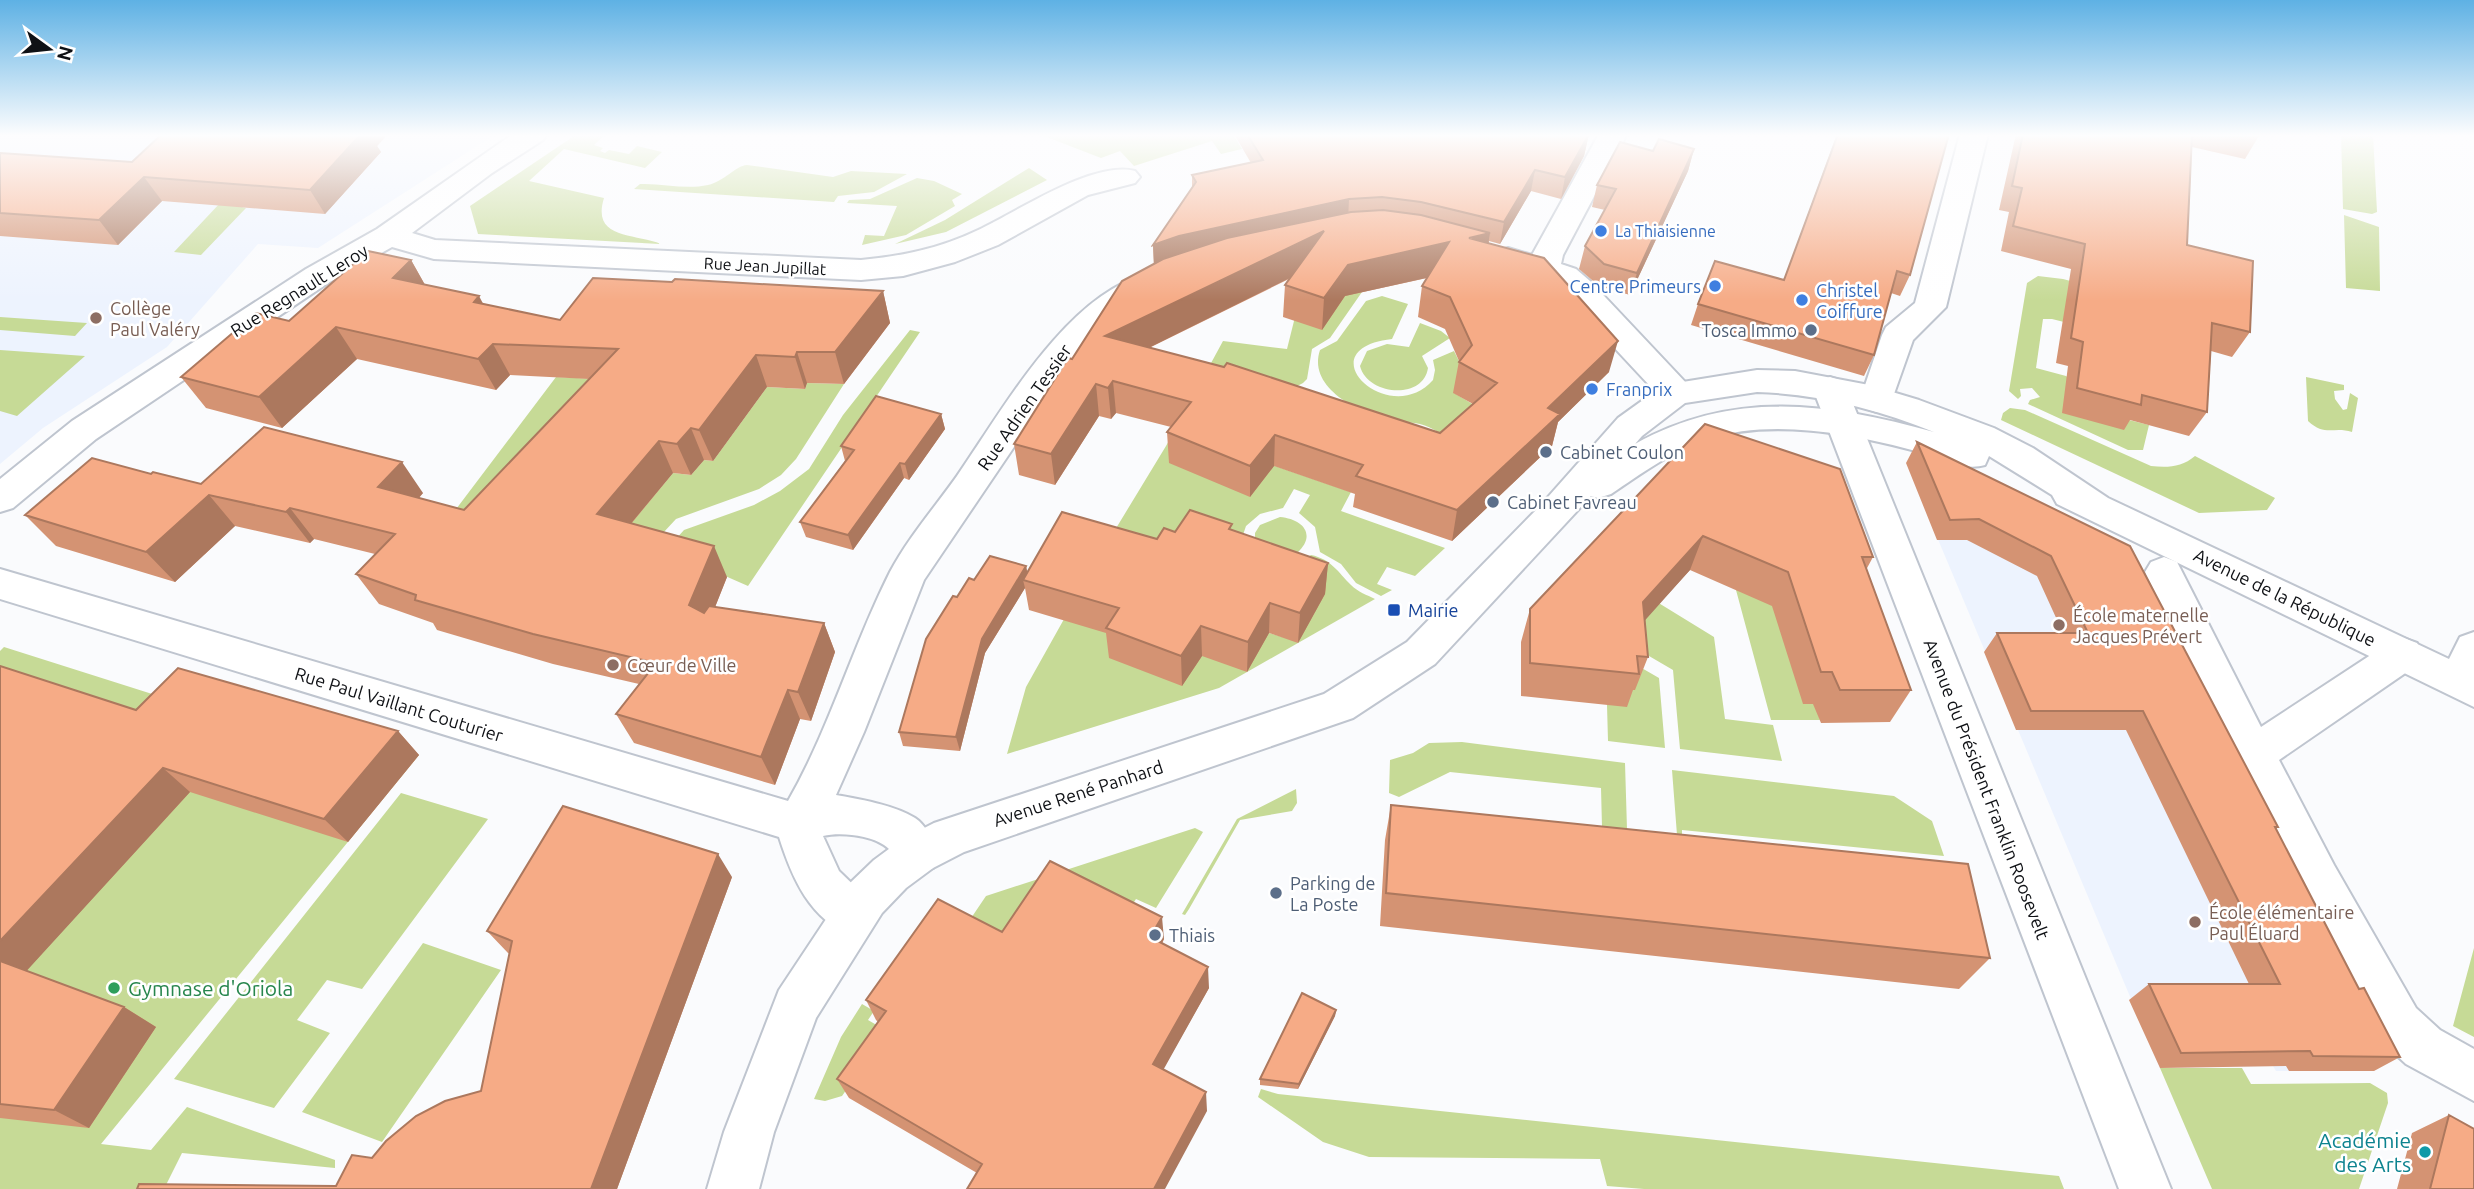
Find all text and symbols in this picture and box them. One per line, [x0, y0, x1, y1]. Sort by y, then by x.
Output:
north arrow [14, 14, 84, 84]
text: N [53, 44, 78, 63]
place label: La Thiaisienne [1615, 222, 1716, 240]
marker: La Thiaisienne [1593, 223, 1609, 239]
street label: Rue Regnault Leroy [227, 240, 371, 340]
street label: Rue Jean Jupillat [703, 254, 827, 278]
place label: Centre Primeurs [1569, 276, 1701, 296]
marker: Centre Primeurs [1707, 278, 1723, 294]
place label: Christel Coiffure [1816, 280, 1883, 321]
marker: Christel Coiffure [1794, 292, 1810, 308]
place label: Collège Paul Valéry [110, 298, 200, 339]
marker: Collège Paul Valéry [88, 310, 104, 326]
place label: Tosca Immo [1702, 320, 1797, 340]
marker: Tosca Immo [1803, 322, 1819, 338]
street label: Rue Adrien Tessier [973, 340, 1075, 474]
place label: Franprix [1606, 379, 1672, 399]
marker: Franprix [1584, 381, 1600, 397]
place label: Cabinet Coulon [1560, 442, 1684, 462]
marker: Cabinet Coulon [1538, 444, 1554, 460]
place label: Cabinet Favreau [1507, 492, 1637, 512]
marker: Cabinet Favreau [1485, 494, 1501, 510]
street label: Avenue de la République [2191, 544, 2379, 650]
place label: Mairie [1408, 600, 1458, 620]
marker: Mairie [1386, 602, 1402, 618]
place label: École maternelle Jacques Prévert [2073, 604, 2209, 646]
marker: École maternelle Jacques Prévert [2051, 617, 2067, 633]
street label: Avenue du Président Franklin Roosevelt [1920, 636, 2054, 942]
place label: Cœur de Ville [627, 655, 737, 675]
marker: Cœur de Ville [605, 657, 621, 673]
street label: Rue Paul Vaillant Couturier [293, 663, 506, 745]
street label: Avenue René Panhard [991, 756, 1165, 830]
place label: Parking de La Poste [1290, 873, 1375, 914]
marker: Parking de La Poste [1268, 885, 1284, 901]
place label: École élémentaire Paul Éluard [2209, 901, 2354, 943]
marker: École élémentaire Paul Éluard [2187, 914, 2203, 930]
place label: Thiais [1169, 925, 1215, 945]
marker: Thiais [1147, 927, 1163, 943]
place label: Gymnase d'Oriola [128, 976, 293, 1000]
marker: Gymnase d'Oriola [106, 980, 122, 996]
place label: Académie des Arts [2318, 1128, 2411, 1176]
marker: Académie des Arts [2417, 1144, 2433, 1160]

